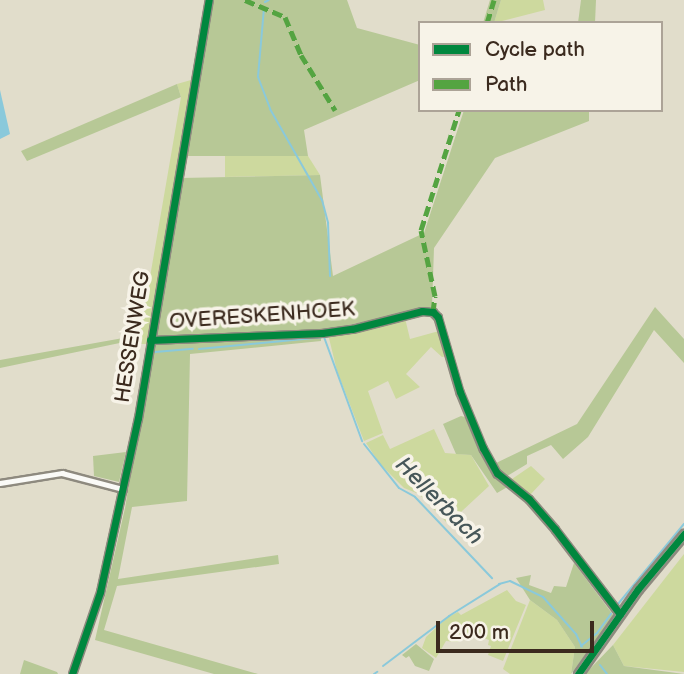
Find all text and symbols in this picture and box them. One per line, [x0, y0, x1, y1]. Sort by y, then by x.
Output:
legend [418, 21, 663, 112]
text: Cycle path [485, 37, 585, 62]
text: Path [485, 72, 527, 97]
street label: HESSENWEG [110, 269, 156, 405]
street label: OVERESKENHOEK [168, 297, 356, 335]
water label: Hellerbach [389, 451, 489, 551]
scale bar [439, 608, 596, 652]
text: 200 m [449, 620, 509, 645]

